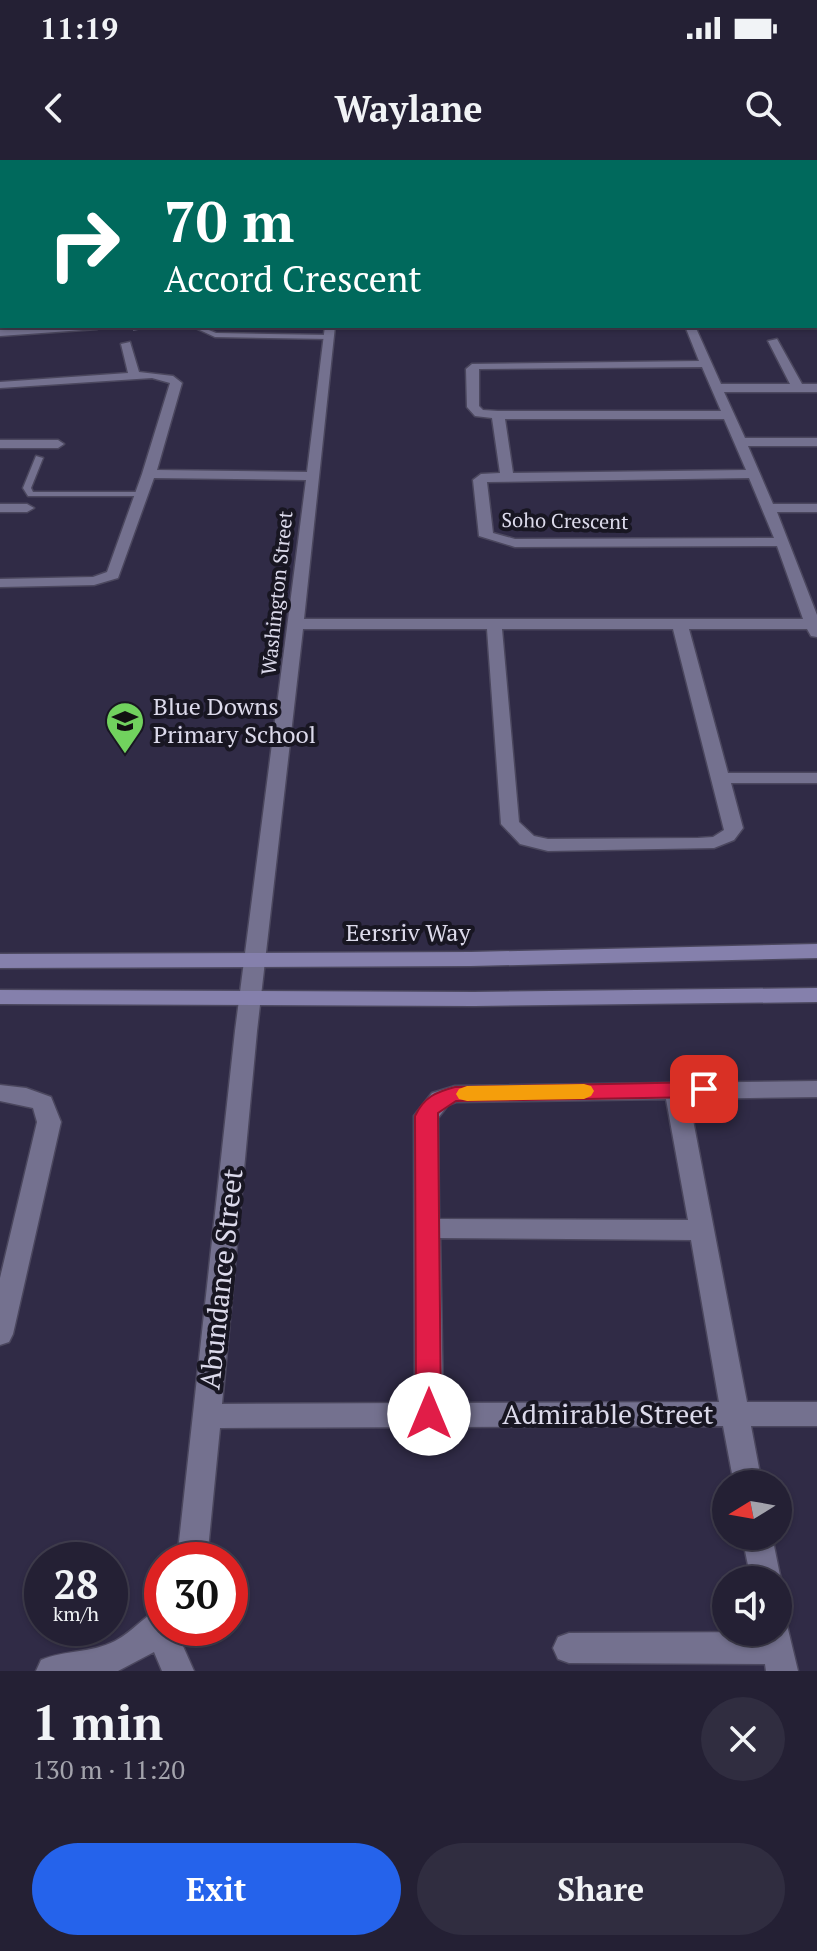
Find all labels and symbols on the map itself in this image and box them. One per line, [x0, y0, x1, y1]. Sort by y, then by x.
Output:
street label: Soho Crescent [501, 506, 629, 535]
street label: Washington Street [254, 509, 299, 676]
place label: Blue Downs Primary School [153, 690, 316, 750]
school or university icon: Blue Downs Primary School [104, 700, 146, 755]
street label: Eersriv Way [345, 916, 471, 948]
pin [670, 1055, 738, 1123]
street label: Abundance Street [191, 1166, 251, 1391]
position arrow [387, 1372, 471, 1456]
street label: Admirable Street [502, 1395, 714, 1432]
north arrow [712, 1470, 792, 1550]
speed limit sign: 30 [144, 1542, 248, 1646]

